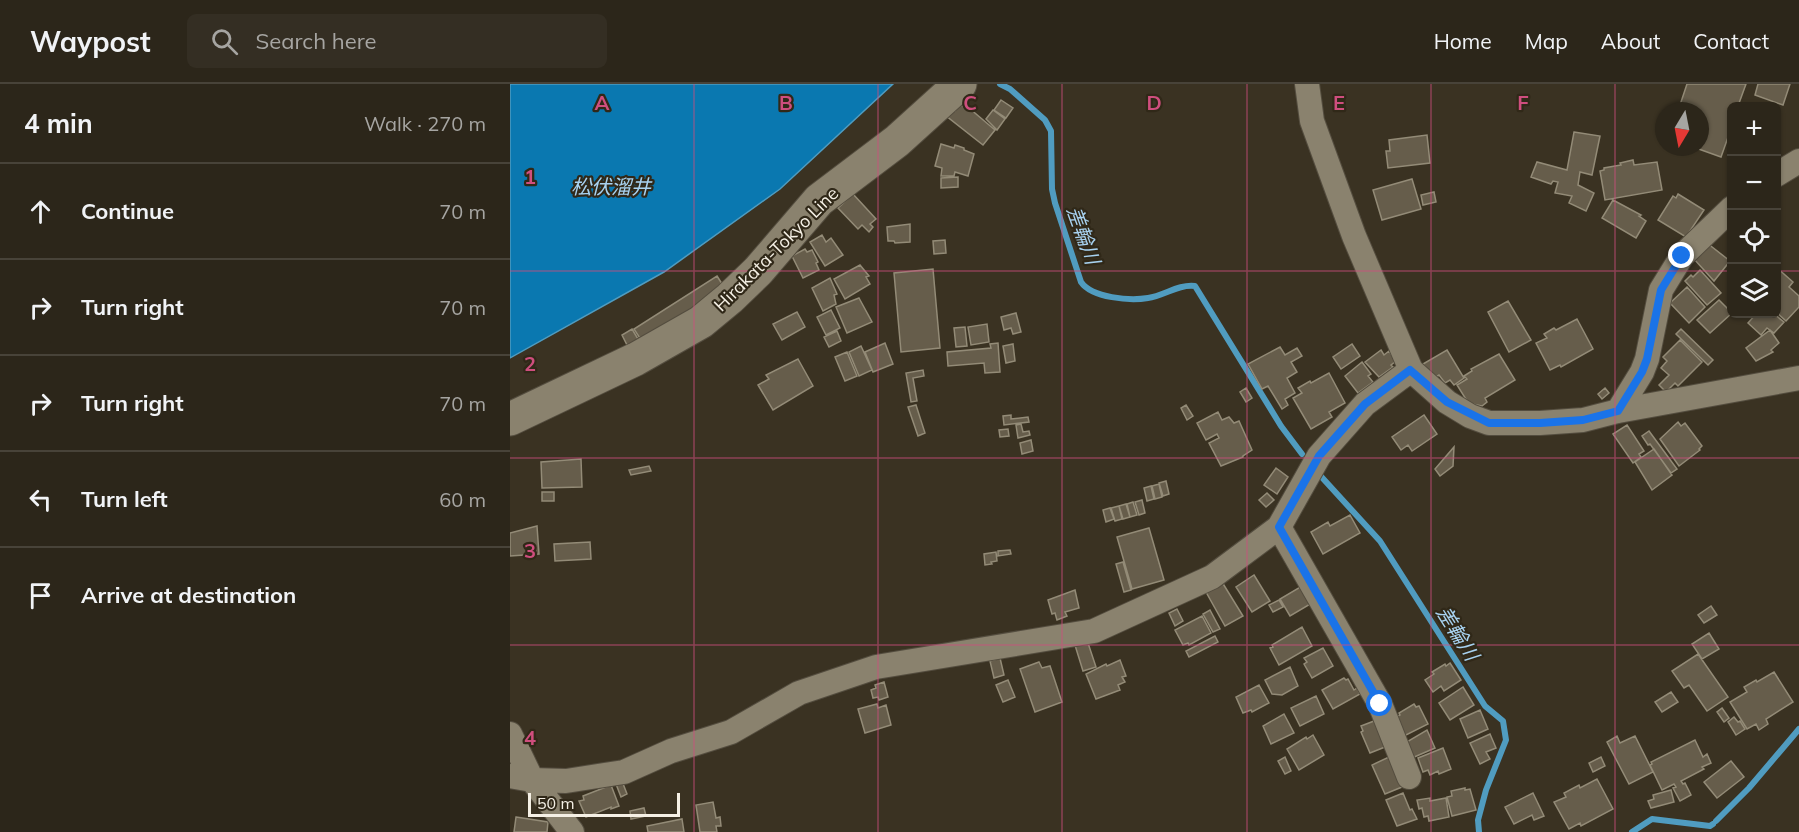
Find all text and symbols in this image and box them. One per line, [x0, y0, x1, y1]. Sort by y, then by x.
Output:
search box [187, 14, 607, 68]
text: Waypost [30, 24, 151, 59]
icon: search [208, 25, 241, 58]
text: Search here [256, 27, 377, 55]
text: Home [1434, 28, 1492, 54]
text: Map [1525, 28, 1568, 54]
text: About [1601, 28, 1660, 54]
text: Contact [1693, 28, 1769, 54]
text: A [595, 90, 610, 115]
text: B [779, 90, 793, 115]
text: C [963, 90, 977, 115]
text: D [1146, 90, 1162, 115]
text: E [1333, 90, 1345, 115]
text: F [1517, 90, 1529, 115]
north arrow [1655, 102, 1709, 156]
map controls [1727, 102, 1781, 318]
button: + [1727, 102, 1781, 156]
text: 4 min [24, 107, 93, 140]
text: Walk · 270 m [364, 111, 486, 136]
button: − [1727, 156, 1781, 210]
text: 1 [524, 164, 536, 189]
water label: 松伏溜井 [571, 174, 653, 199]
street label: Hirakata-Tokyo Line [709, 182, 843, 316]
icon: ahead [24, 195, 57, 228]
text: Continue [81, 197, 174, 225]
text: 70 m [439, 199, 486, 224]
water label: 差輪川 [1062, 203, 1107, 269]
button: locate [1727, 210, 1781, 264]
route end [1668, 242, 1694, 268]
button: layers [1727, 264, 1781, 318]
icon: right [24, 291, 57, 324]
text: Turn right [81, 293, 184, 321]
text: 70 m [439, 295, 486, 320]
text: 2 [524, 351, 536, 376]
icon: right [24, 387, 57, 420]
text: Turn right [81, 389, 184, 417]
text: 70 m [439, 391, 486, 416]
icon: left [24, 483, 57, 516]
text: Turn left [81, 485, 168, 513]
text: 60 m [439, 487, 486, 512]
text: 3 [524, 538, 536, 563]
icon: arrive [24, 579, 57, 612]
text: Arrive at destination [81, 581, 296, 609]
water label: 差輪川 [1432, 601, 1486, 667]
route start [1366, 690, 1392, 716]
text: 4 [524, 725, 536, 750]
scale bar [528, 790, 680, 818]
text: 50 m [537, 793, 574, 813]

